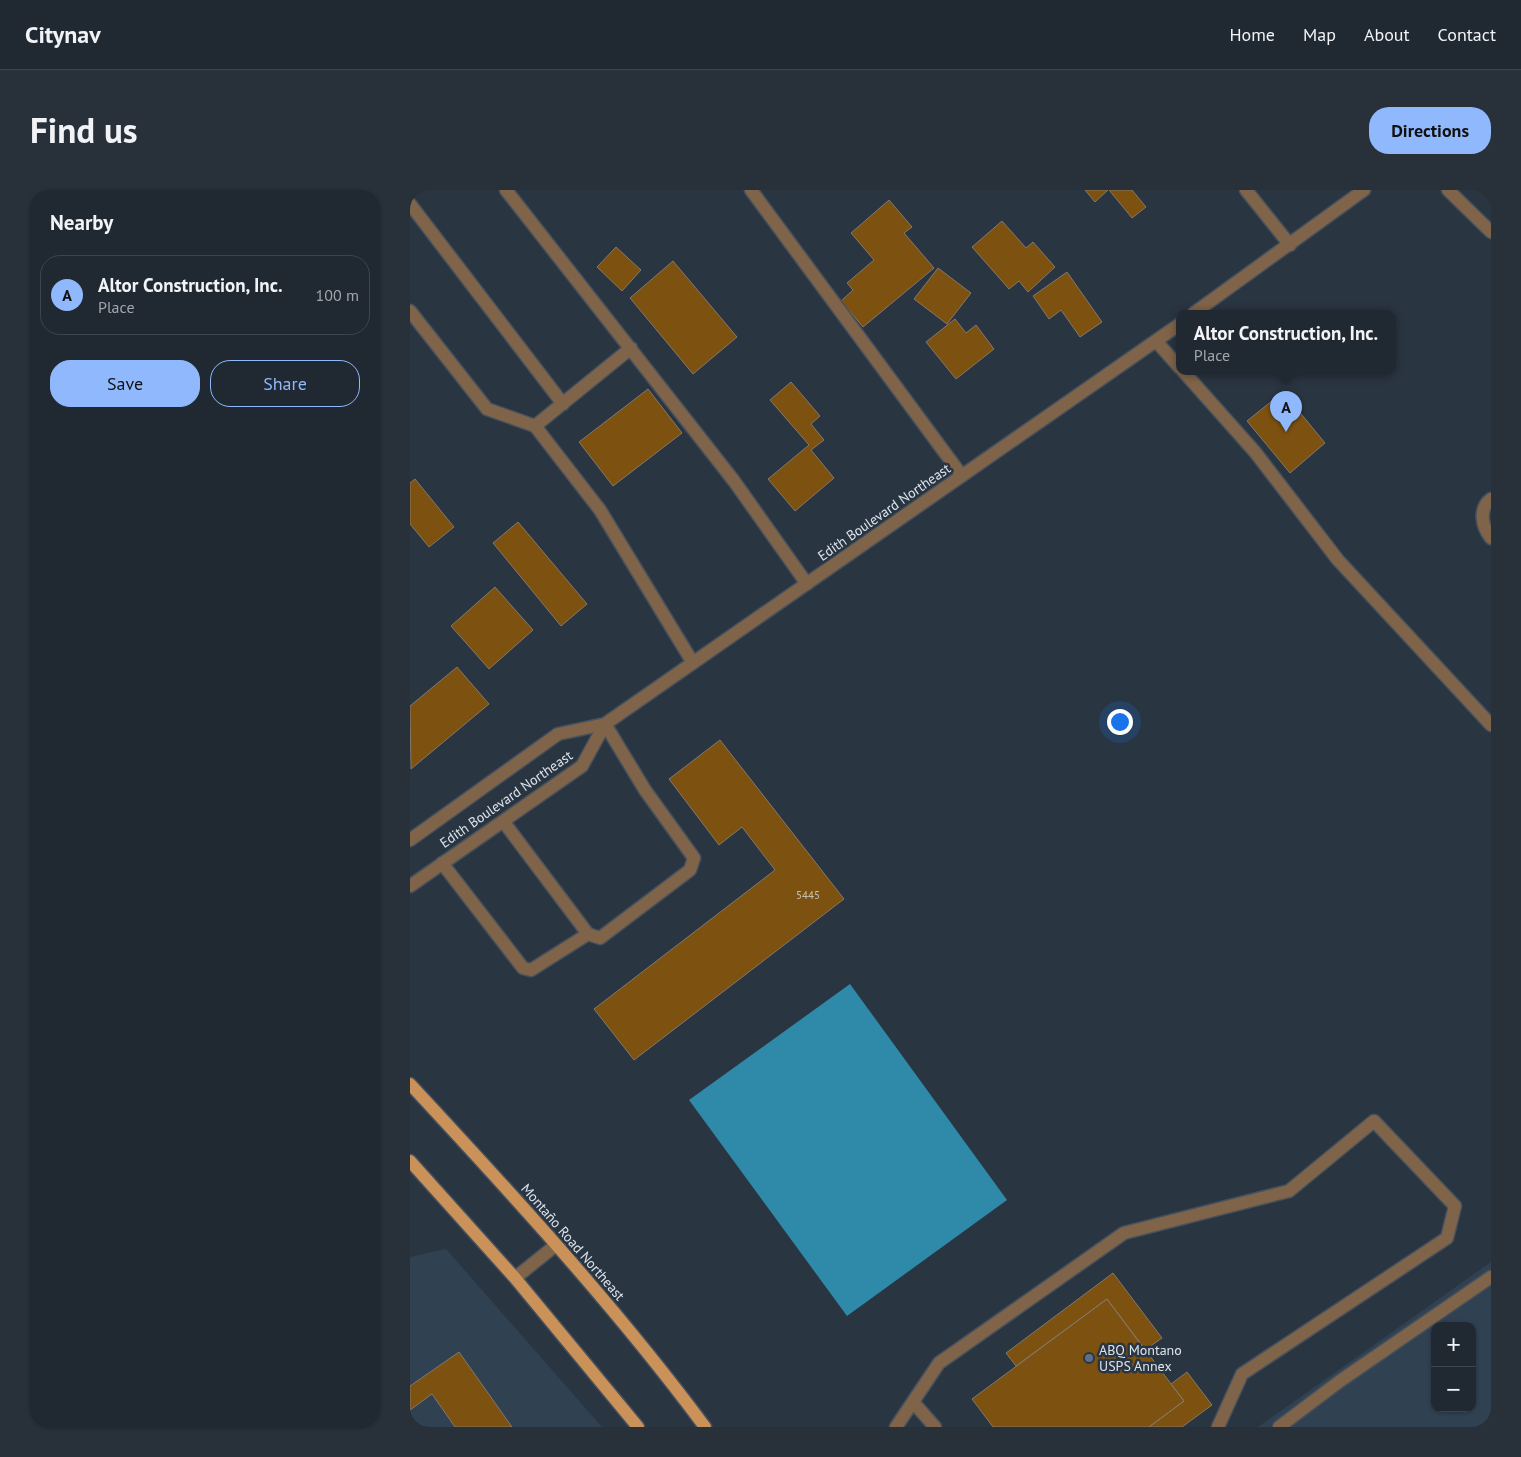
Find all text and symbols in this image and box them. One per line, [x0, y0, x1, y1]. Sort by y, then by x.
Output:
text: Citynav [25, 19, 101, 50]
text: Home [1229, 23, 1275, 46]
text: Map [1303, 23, 1336, 46]
text: About [1364, 23, 1410, 46]
text: Contact [1438, 23, 1496, 46]
text: Find us [30, 107, 138, 153]
button: Directions [1369, 107, 1491, 154]
text: Nearby [50, 209, 113, 236]
text: Altor Construction, Inc. [98, 273, 283, 297]
text: A [62, 285, 72, 305]
text: 100 m [316, 285, 359, 305]
text: Place [98, 297, 135, 317]
popup [1176, 310, 1396, 375]
text: Altor Construction, Inc. [1194, 321, 1378, 345]
text: Place [1194, 345, 1230, 365]
button: Save [50, 360, 200, 407]
button: Share [210, 360, 360, 407]
pin: A [1270, 391, 1302, 432]
street label: Edith Boulevard Northeast [814, 459, 954, 565]
your location [1107, 709, 1133, 735]
street label: Edith Boulevard Northeast [436, 746, 576, 852]
house number: 5445 [796, 888, 820, 902]
street label: Montaño Road Northeast [517, 1180, 629, 1304]
map controls [1431, 1322, 1476, 1412]
button: + [1431, 1322, 1476, 1367]
place label: ABQ Montano USPS Annex [1099, 1341, 1182, 1375]
marker: ABQ Montano USPS Annex [1083, 1352, 1095, 1364]
button: − [1431, 1367, 1476, 1412]

